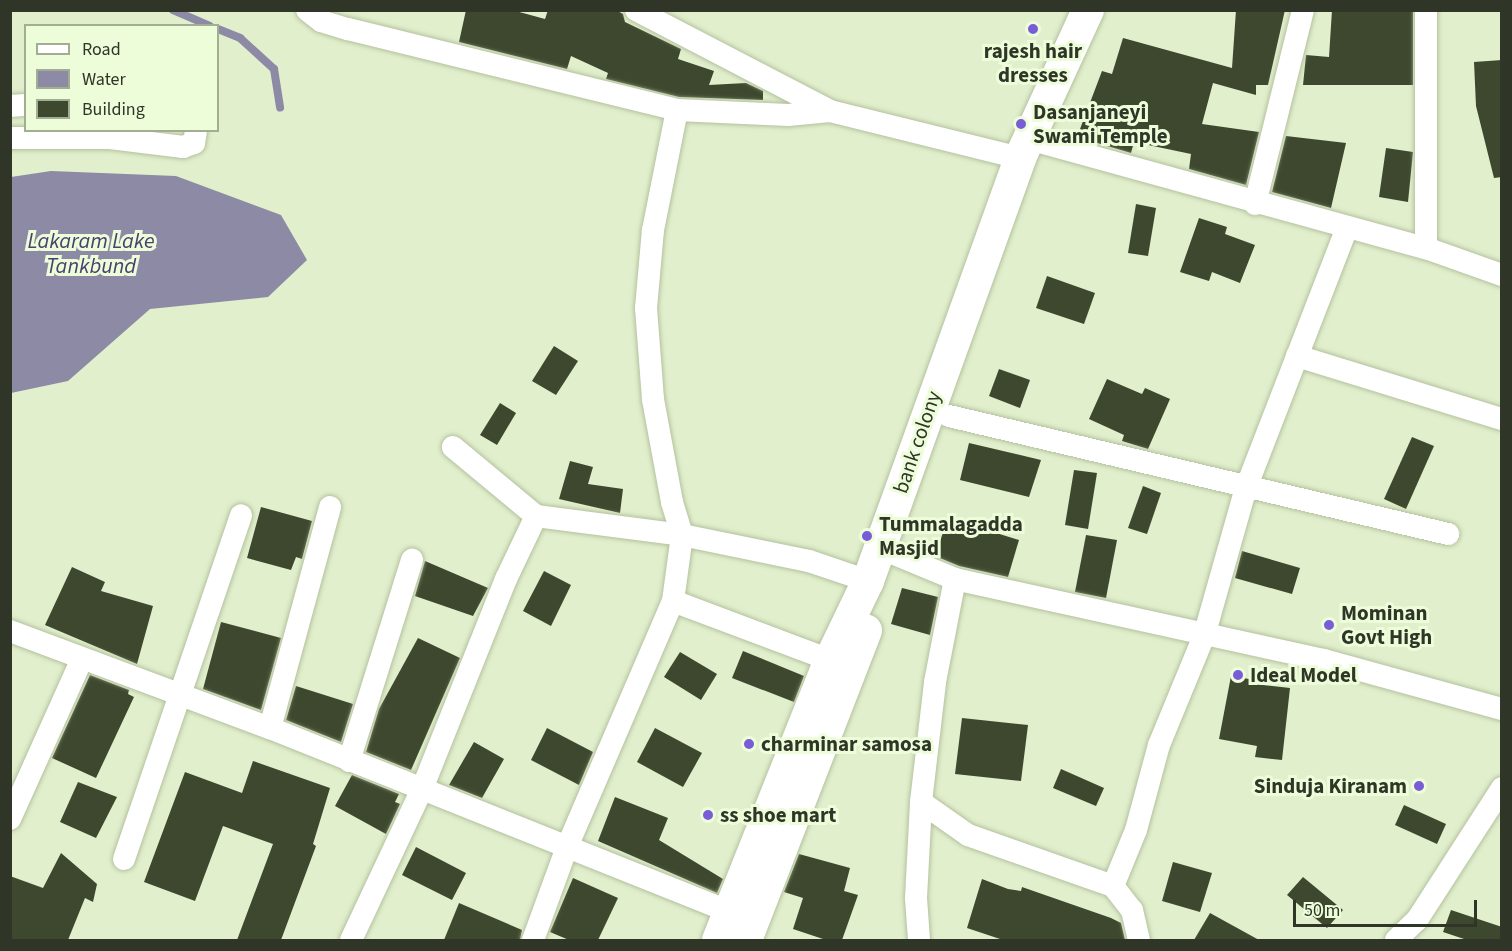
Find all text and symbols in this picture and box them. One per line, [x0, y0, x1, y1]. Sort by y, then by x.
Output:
marker: rajesh hair dresses [1026, 22, 1040, 36]
legend [24, 24, 219, 132]
text: Road [82, 37, 121, 62]
place label: rajesh hair dresses [984, 38, 1082, 88]
text: Water [82, 67, 126, 92]
text: Building [82, 97, 145, 122]
place label: Dasanjaneyi Swami Temple [1033, 99, 1168, 149]
marker: Dasanjaneyi Swami Temple [1014, 117, 1028, 131]
water label: Lakaram Lake Tankbund [28, 228, 154, 280]
street label: bank colony [888, 388, 946, 496]
place label: Tummalagadda Masjid [879, 511, 1023, 561]
marker: Tummalagadda Masjid [860, 529, 874, 543]
place label: Mominan Govt High [1341, 600, 1432, 650]
marker: Mominan Govt High [1322, 618, 1336, 632]
place label: Ideal Model [1250, 662, 1357, 688]
marker: Ideal Model [1231, 668, 1245, 682]
place label: charminar samosa [761, 731, 932, 757]
marker: charminar samosa [742, 737, 756, 751]
place label: Sinduja Kiranam [1254, 773, 1407, 799]
marker: Sinduja Kiranam [1412, 779, 1426, 793]
place label: ss shoe mart [720, 802, 836, 828]
marker: ss shoe mart [701, 808, 715, 822]
scale bar [1296, 888, 1480, 926]
text: 50 m [1304, 898, 1340, 923]

